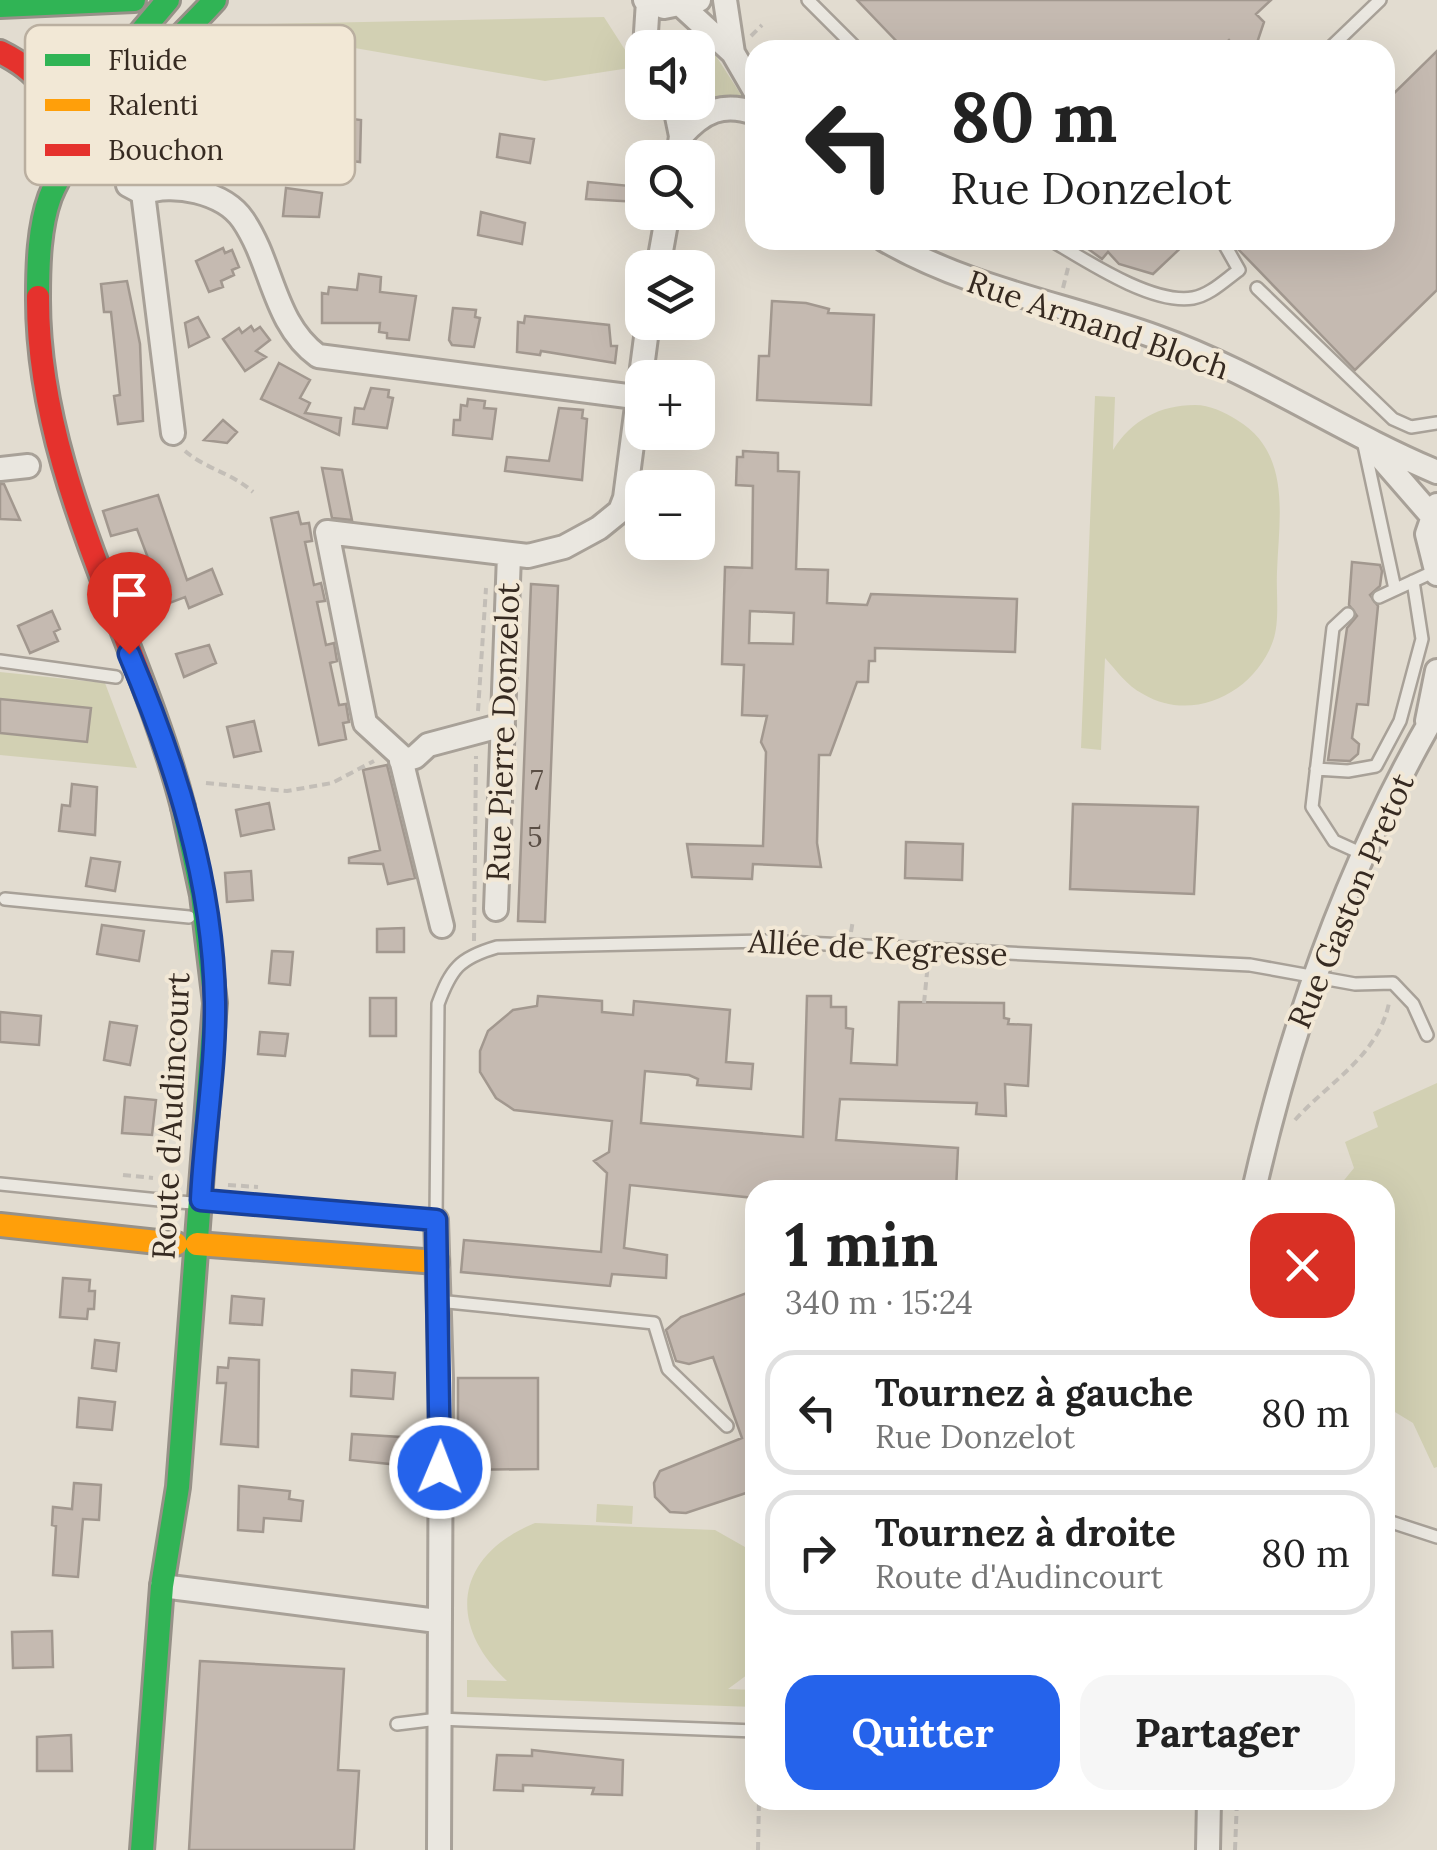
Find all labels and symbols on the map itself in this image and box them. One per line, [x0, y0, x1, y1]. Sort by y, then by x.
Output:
legend [25, 25, 355, 185]
text: Fluide [108, 42, 187, 78]
text: Ralenti [108, 87, 198, 123]
text: Bouchon [108, 132, 224, 168]
street label: Rue Armand Bloch [962, 261, 1234, 389]
pin [87, 552, 172, 655]
street label: Rue Pierre Donzelot [477, 581, 528, 882]
house number: 7 [531, 762, 544, 798]
street label: Rue Gaston Pretot [1278, 766, 1423, 1035]
house number: 5 [527, 819, 543, 855]
street label: Allée de Kegresse [746, 920, 1009, 975]
street label: Route d'Audincourt [142, 971, 199, 1261]
position arrow [388, 1416, 492, 1520]

